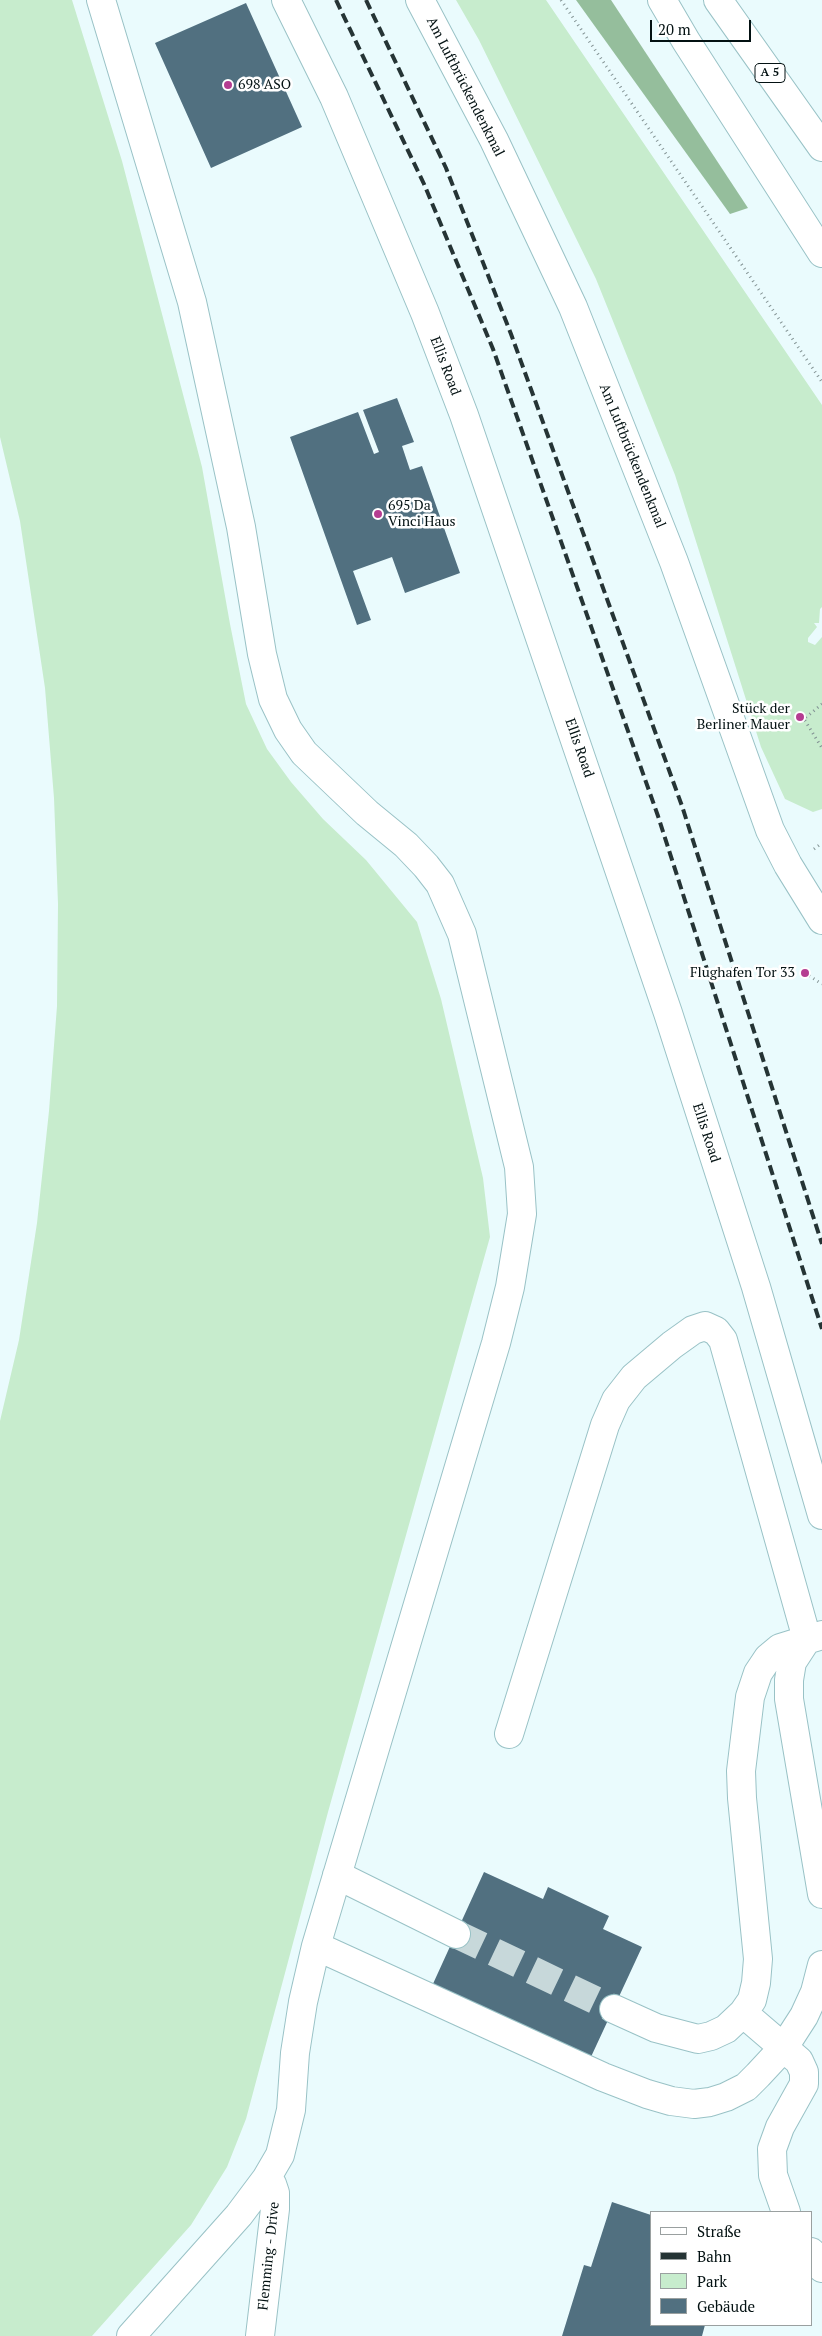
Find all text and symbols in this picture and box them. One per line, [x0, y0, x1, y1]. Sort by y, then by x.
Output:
scale bar [652, 10, 753, 42]
street label: Am Luftbrückendenkmal [422, 14, 508, 160]
text: 20 m [658, 19, 691, 39]
road number: A 5 [755, 64, 785, 82]
place label: 698 ASO [238, 77, 291, 93]
marker: 698 ASO [222, 79, 234, 91]
street label: Ellis Road [426, 334, 464, 398]
street label: Am Luftbrückendenkmal [595, 381, 669, 531]
place label: 695 Da Vinci Haus [388, 498, 456, 530]
marker: 695 Da Vinci Haus [372, 508, 384, 520]
place label: Stück der Berliner Mauer [697, 701, 790, 734]
marker: Stück der Berliner Mauer [794, 711, 806, 723]
street label: Ellis Road [561, 716, 597, 780]
place label: Flughafen Tor 33 [690, 965, 795, 981]
marker: Flughafen Tor 33 [799, 967, 811, 979]
street label: Ellis Road [689, 1101, 723, 1165]
street label: Flemming - Drive [255, 2201, 283, 2311]
legend [650, 2211, 812, 2326]
text: Straße [697, 2221, 741, 2241]
text: Bahn [697, 2246, 732, 2266]
text: Park [697, 2271, 727, 2291]
text: Gebäude [697, 2296, 755, 2316]

